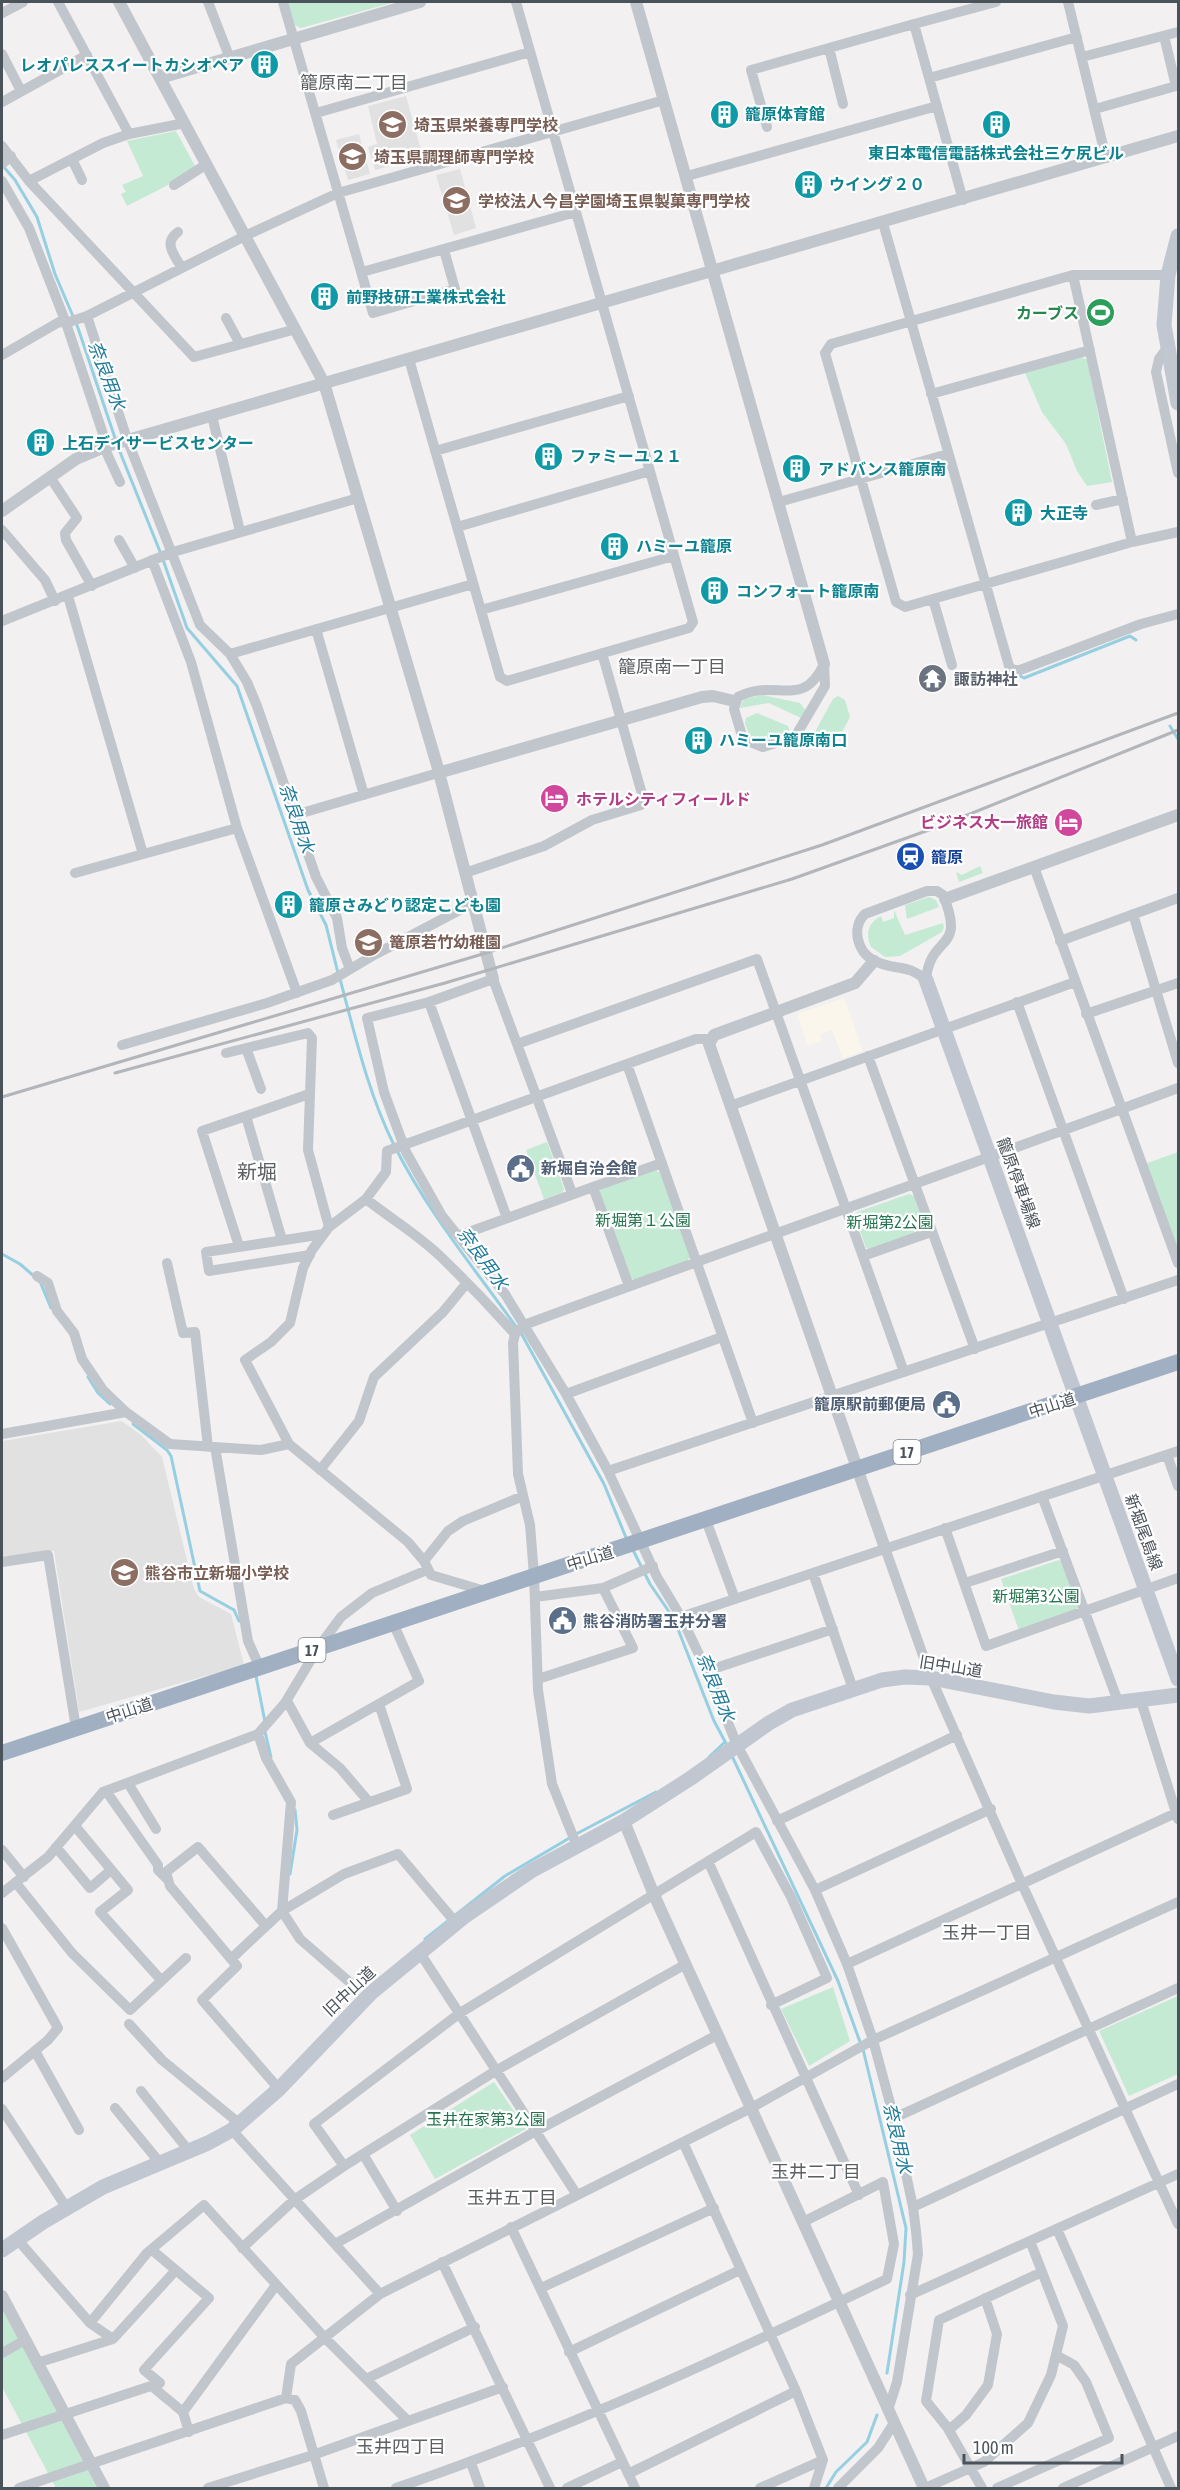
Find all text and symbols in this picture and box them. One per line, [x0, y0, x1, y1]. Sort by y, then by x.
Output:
building icon: レオパレススイートカシオペア [249, 49, 281, 81]
place label: レオパレススイートカシオペア [20, 56, 244, 74]
district label: 籠原南二丁目 [300, 72, 408, 93]
building icon: 籠原体育館 [708, 98, 740, 130]
place label: 籠原体育館 [745, 105, 825, 123]
school or university icon: 埼玉県栄養専門学校 [377, 109, 409, 141]
building icon: 東日本電信電話株式会社三ケ尻ビル [980, 109, 1012, 141]
place label: 埼玉県栄養専門学校 [414, 116, 558, 134]
school or university icon: 埼玉県調理師専門学校 [337, 141, 369, 173]
place label: 東日本電信電話株式会社三ケ尻ビル [868, 144, 1124, 162]
place label: 埼玉県調理師専門学校 [374, 148, 534, 166]
building icon: ウイング２０ [792, 168, 824, 200]
place label: ウイング２０ [829, 175, 925, 193]
school or university icon: 学校法人今昌学園埼玉県製菓専門学校 [441, 185, 473, 217]
place label: 学校法人今昌学園埼玉県製菓専門学校 [478, 192, 750, 210]
building icon: 前野技研工業株式会社 [309, 281, 341, 313]
place label: 前野技研工業株式会社 [346, 288, 506, 306]
sports icon: カーブス [1084, 297, 1116, 329]
place label: カーブス [1016, 304, 1079, 322]
water label: 奈良用水 [84, 338, 130, 414]
building icon: 上石デイサービスセンター [25, 427, 57, 459]
place label: 上石デイサービスセンター [62, 434, 254, 452]
building icon: ファミーユ２１ [533, 440, 565, 472]
place label: ファミーユ２１ [570, 447, 682, 465]
building icon: アドバンス籠原南 [781, 453, 813, 485]
place label: アドバンス籠原南 [818, 460, 946, 478]
building icon: 大正寺 [1003, 497, 1035, 529]
place label: 大正寺 [1040, 504, 1088, 522]
building icon: ハミーユ籠原 [599, 530, 631, 562]
place label: ハミーユ籠原 [636, 537, 732, 555]
building icon: コンフォート籠原南 [699, 575, 731, 607]
place label: コンフォート籠原南 [736, 582, 880, 600]
district label: 籠原南一丁目 [618, 656, 726, 677]
temple icon: 諏訪神社 [917, 663, 949, 695]
place label: 諏訪神社 [954, 670, 1018, 688]
building icon: ハミーユ籠原南口 [682, 724, 714, 756]
place label: ハミーユ籠原南口 [719, 731, 847, 749]
water label: 奈良用水 [275, 781, 319, 857]
hotel icon: ホテルシティフィールド [539, 783, 571, 815]
place label: ホテルシティフィールド [576, 790, 751, 808]
hotel icon: ビジネス大一旅館 [1053, 806, 1085, 838]
place label: ビジネス大一旅館 [920, 813, 1048, 831]
station icon: 籠原 [894, 841, 926, 873]
place label: 籠原 [931, 848, 963, 866]
building icon: 籠原さみどり認定こども園 [272, 889, 304, 921]
place label: 籠原さみどり認定こども園 [309, 896, 501, 914]
school or university icon: 篭原若竹幼稚園 [352, 926, 384, 958]
place label: 篭原若竹幼稚園 [389, 933, 501, 951]
street label: 籠原停車場線 [994, 1135, 1044, 1231]
public building icon: 新堀自治会館 [504, 1152, 536, 1184]
place label: 新堀自治会館 [541, 1159, 637, 1177]
district label: 新堀 [237, 1160, 277, 1183]
park label: 新堀第１公園 [595, 1211, 691, 1229]
park label: 新堀第2公園 [846, 1213, 934, 1231]
water label: 奈良用水 [453, 1223, 514, 1295]
public building icon: 籠原駅前郵便局 [931, 1388, 963, 1420]
street label: 中山道 [1026, 1389, 1078, 1421]
place label: 籠原駅前郵便局 [814, 1395, 926, 1413]
road number: 17 [894, 1440, 920, 1464]
street label: 新堀尾島線 [1122, 1491, 1166, 1573]
street label: 中山道 [564, 1542, 616, 1574]
school or university icon: 熊谷市立新堀小学校 [108, 1557, 140, 1589]
place label: 熊谷市立新堀小学校 [145, 1564, 289, 1582]
park label: 新堀第3公園 [992, 1587, 1080, 1605]
public building icon: 熊谷消防署玉井分署 [546, 1605, 578, 1637]
place label: 熊谷消防署玉井分署 [583, 1612, 727, 1630]
road number: 17 [298, 1638, 326, 1662]
water label: 奈良用水 [693, 1650, 740, 1726]
street label: 旧中山道 [918, 1652, 984, 1680]
street label: 中山道 [103, 1694, 155, 1726]
district label: 玉井一丁目 [942, 1922, 1032, 1943]
street label: 旧中山道 [319, 1963, 379, 2019]
water label: 奈良用水 [880, 2101, 917, 2177]
park label: 玉井在家第3公園 [426, 2110, 546, 2128]
district label: 玉井二丁目 [771, 2161, 861, 2182]
district label: 玉井五丁目 [467, 2187, 557, 2208]
scale bar [964, 2427, 1122, 2465]
district label: 玉井四丁目 [356, 2436, 446, 2457]
text: 100 m [973, 2437, 1014, 2458]

